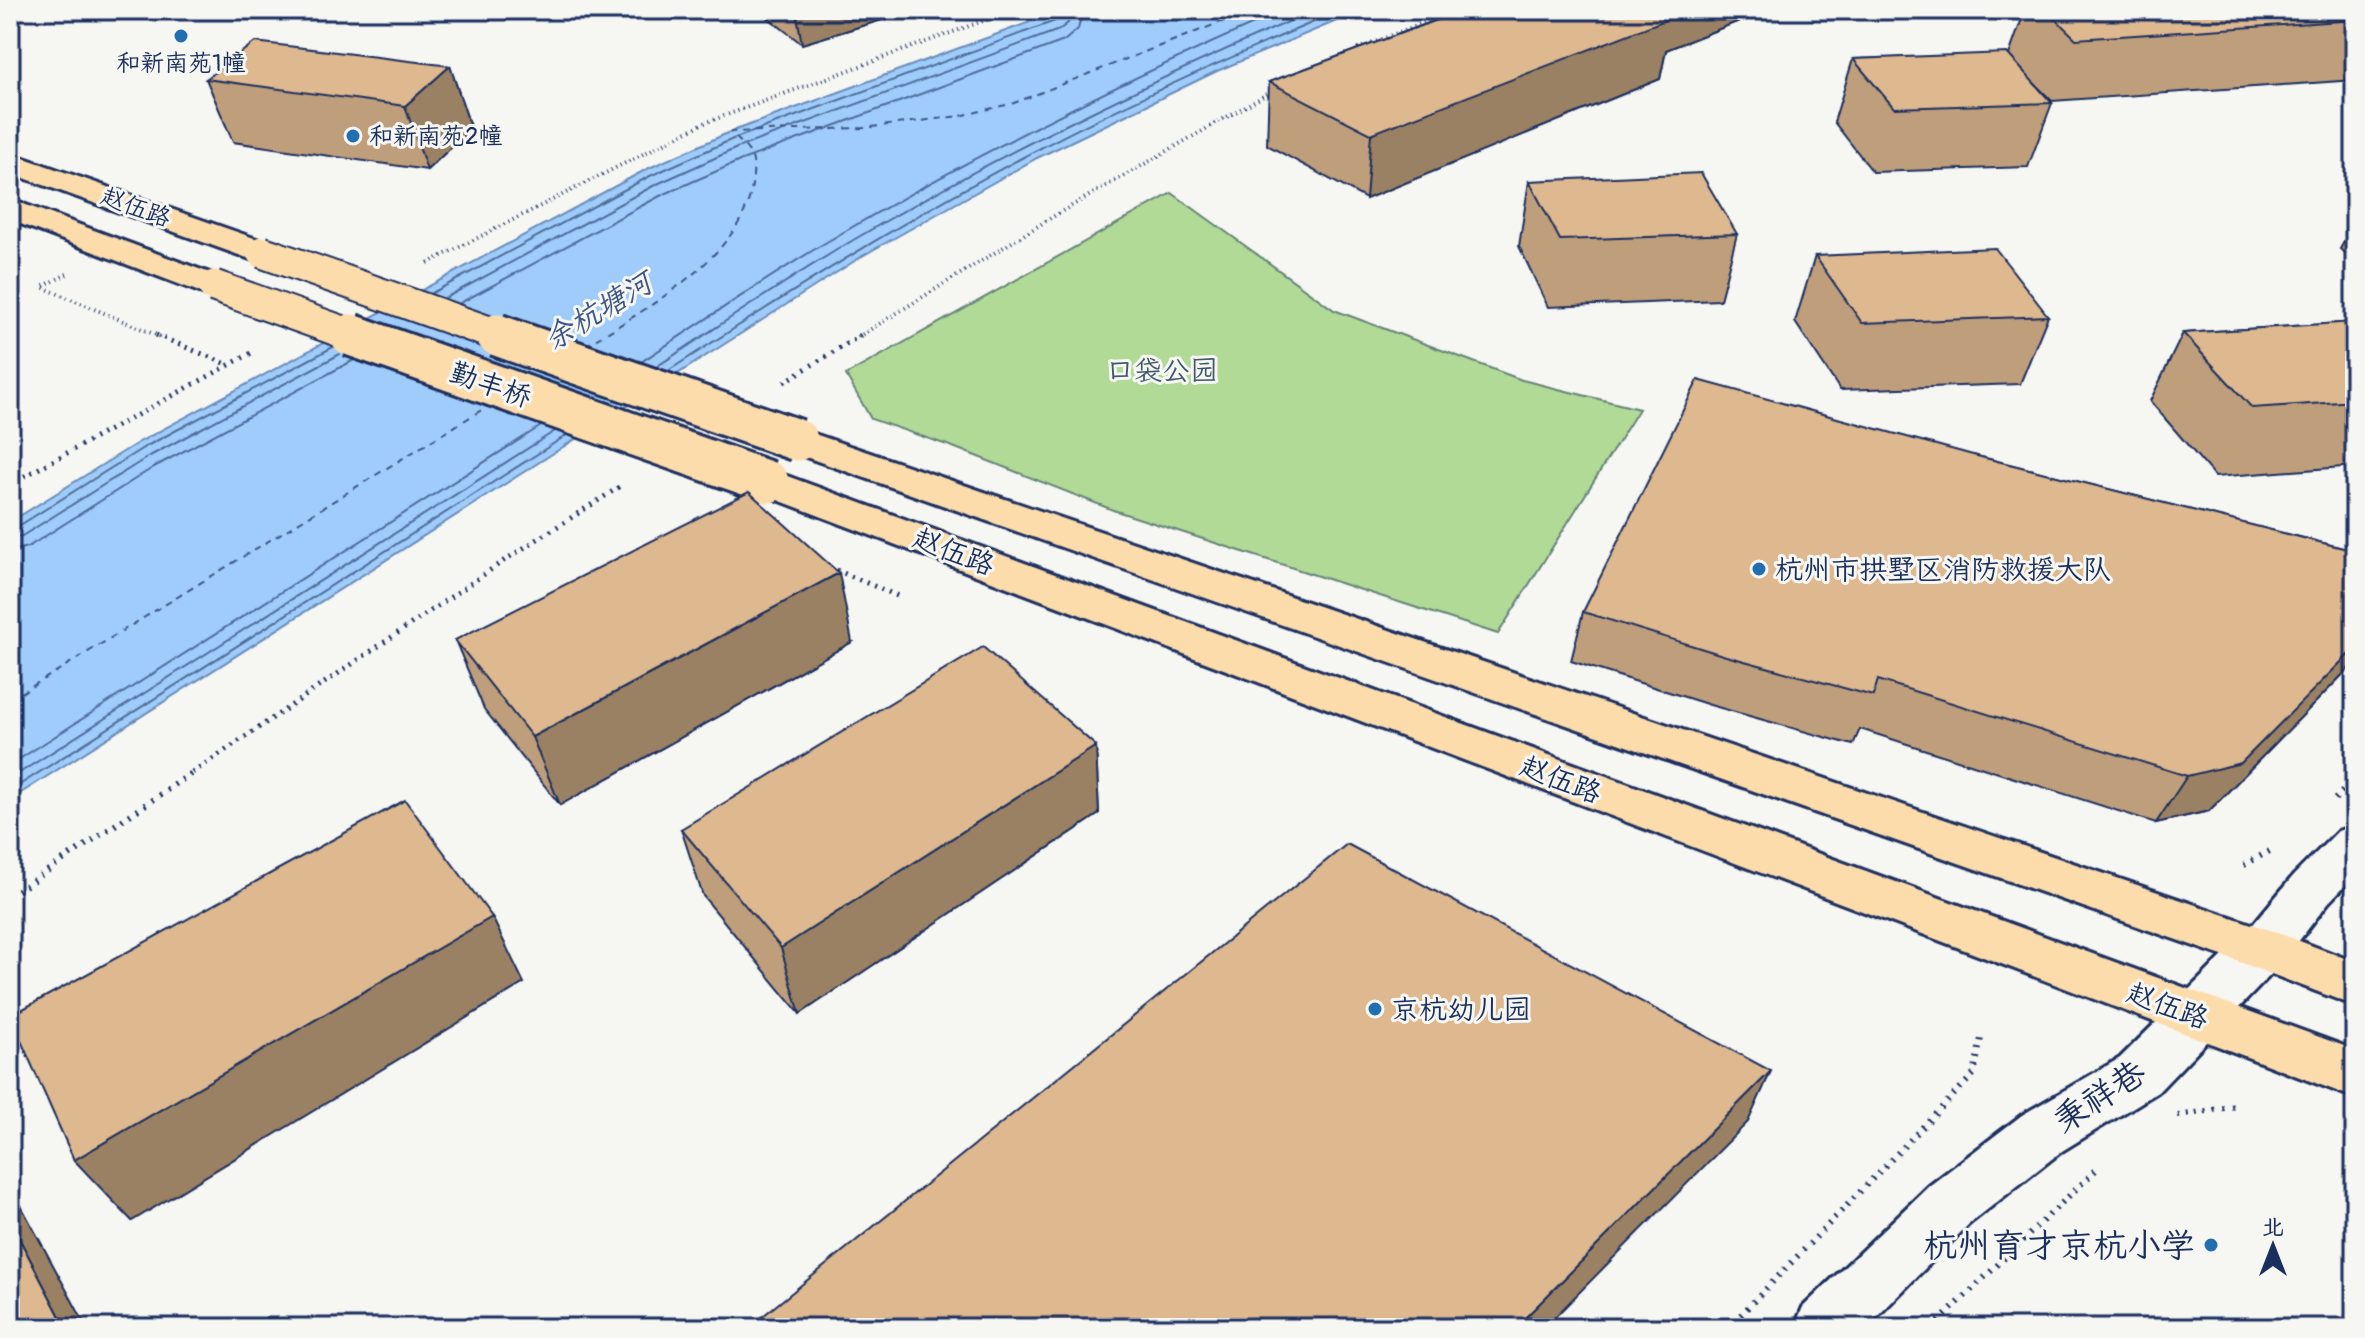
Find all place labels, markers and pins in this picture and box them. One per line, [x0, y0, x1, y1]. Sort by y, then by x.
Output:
marker: 和新南苑1幢 [172, 27, 190, 45]
place label: 和新南苑1幢 [116, 49, 246, 78]
place label: 和新南苑2幢 [369, 122, 502, 151]
marker: 和新南苑2幢 [344, 127, 362, 145]
place label: 杭州市拱墅区消防救援大队 [1775, 553, 2111, 588]
marker: 杭州市拱墅区消防救援大队 [1750, 560, 1768, 578]
place label: 京杭幼儿园 [1391, 993, 1531, 1028]
marker: 京杭幼儿园 [1366, 1000, 1384, 1018]
place label: 杭州育才京杭小学 [1923, 1225, 2195, 1268]
marker: 杭州育才京杭小学 [2202, 1236, 2220, 1254]

